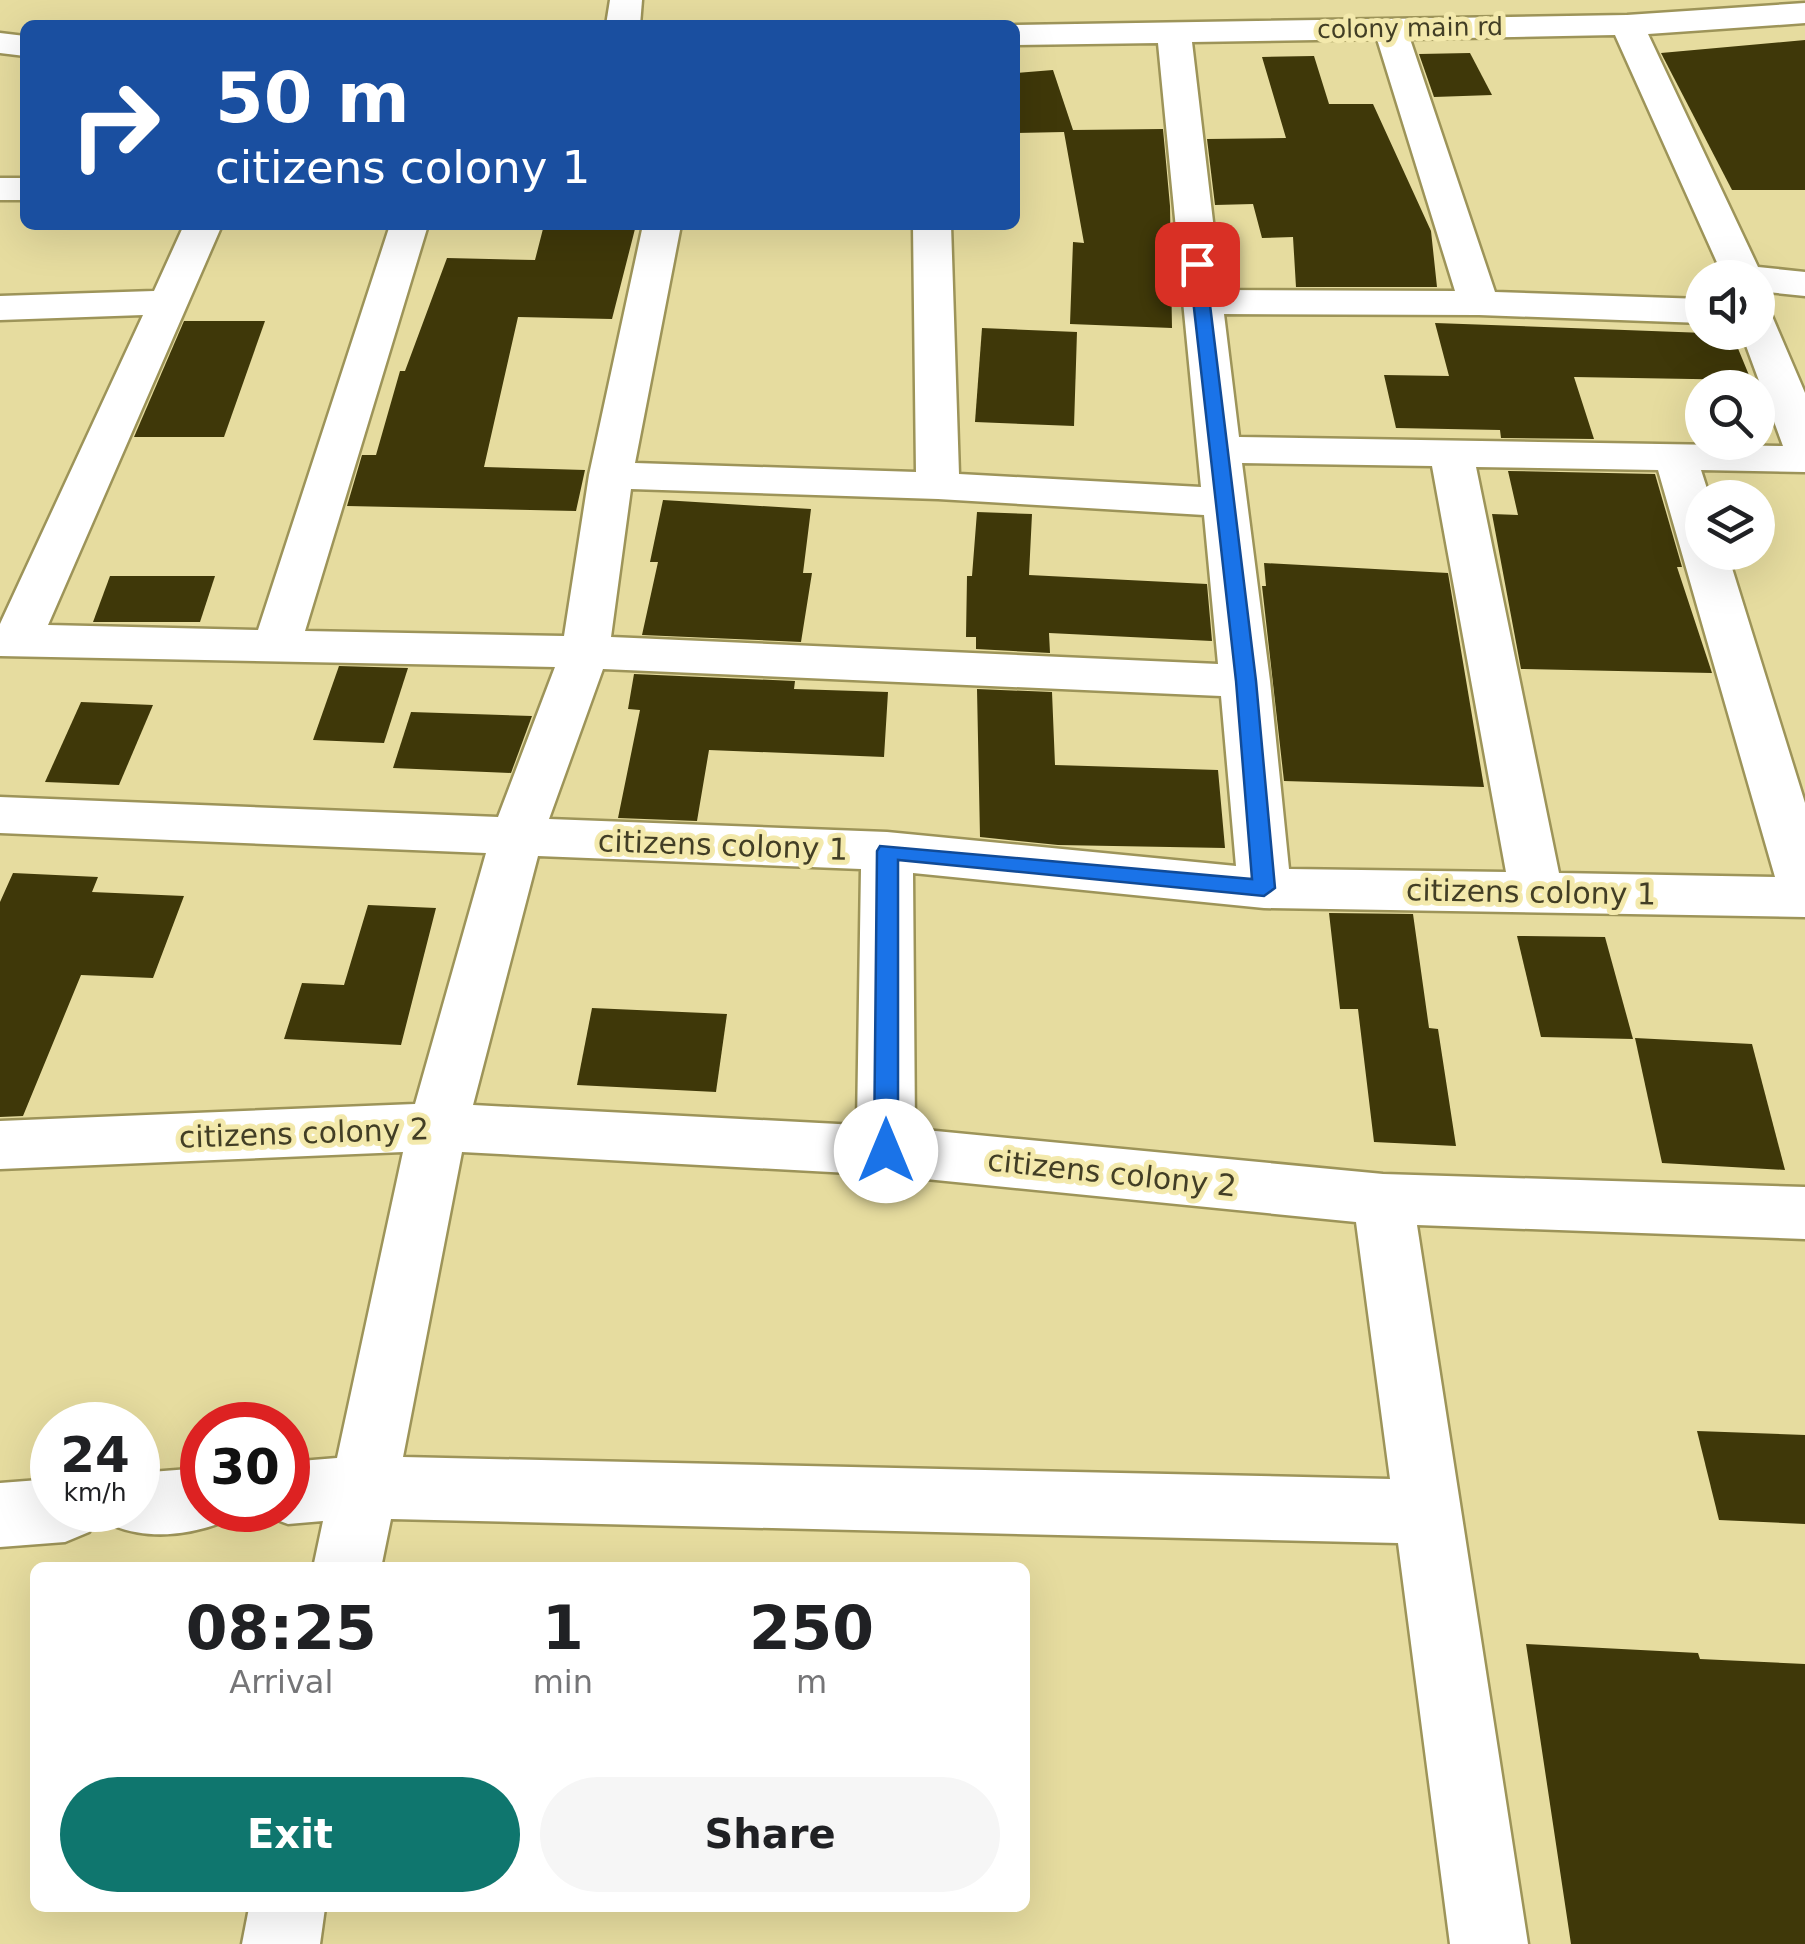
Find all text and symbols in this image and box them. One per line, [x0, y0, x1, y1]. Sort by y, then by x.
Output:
street label: colony main rd [1317, 12, 1503, 44]
text: 50 m [215, 57, 410, 139]
icon: right [50, 60, 180, 190]
text: citizens colony 1 [215, 141, 590, 194]
pin [1155, 222, 1240, 307]
icon: arrive [1170, 237, 1225, 292]
map controls [1685, 260, 1775, 570]
button: sound [1685, 260, 1775, 350]
button: search [1685, 370, 1775, 460]
button: layers [1685, 480, 1775, 570]
street label: citizens colony 1 [597, 823, 849, 867]
street label: citizens colony 1 [1406, 872, 1656, 912]
position arrow [834, 1099, 938, 1203]
street label: citizens colony 2 [178, 1111, 430, 1155]
street label: citizens colony 2 [986, 1143, 1238, 1203]
speed limit sign: 30 [180, 1402, 310, 1532]
text: 24 [60, 1426, 130, 1484]
text: km/h [63, 1478, 127, 1507]
text: 08:25 [186, 1593, 377, 1663]
text: 1 [542, 1593, 584, 1663]
text: 250 [749, 1593, 874, 1663]
text: Arrival [229, 1663, 333, 1701]
text: min [533, 1663, 593, 1701]
text: m [796, 1663, 827, 1701]
button: Exit [60, 1777, 520, 1892]
button: Share [540, 1777, 1000, 1892]

